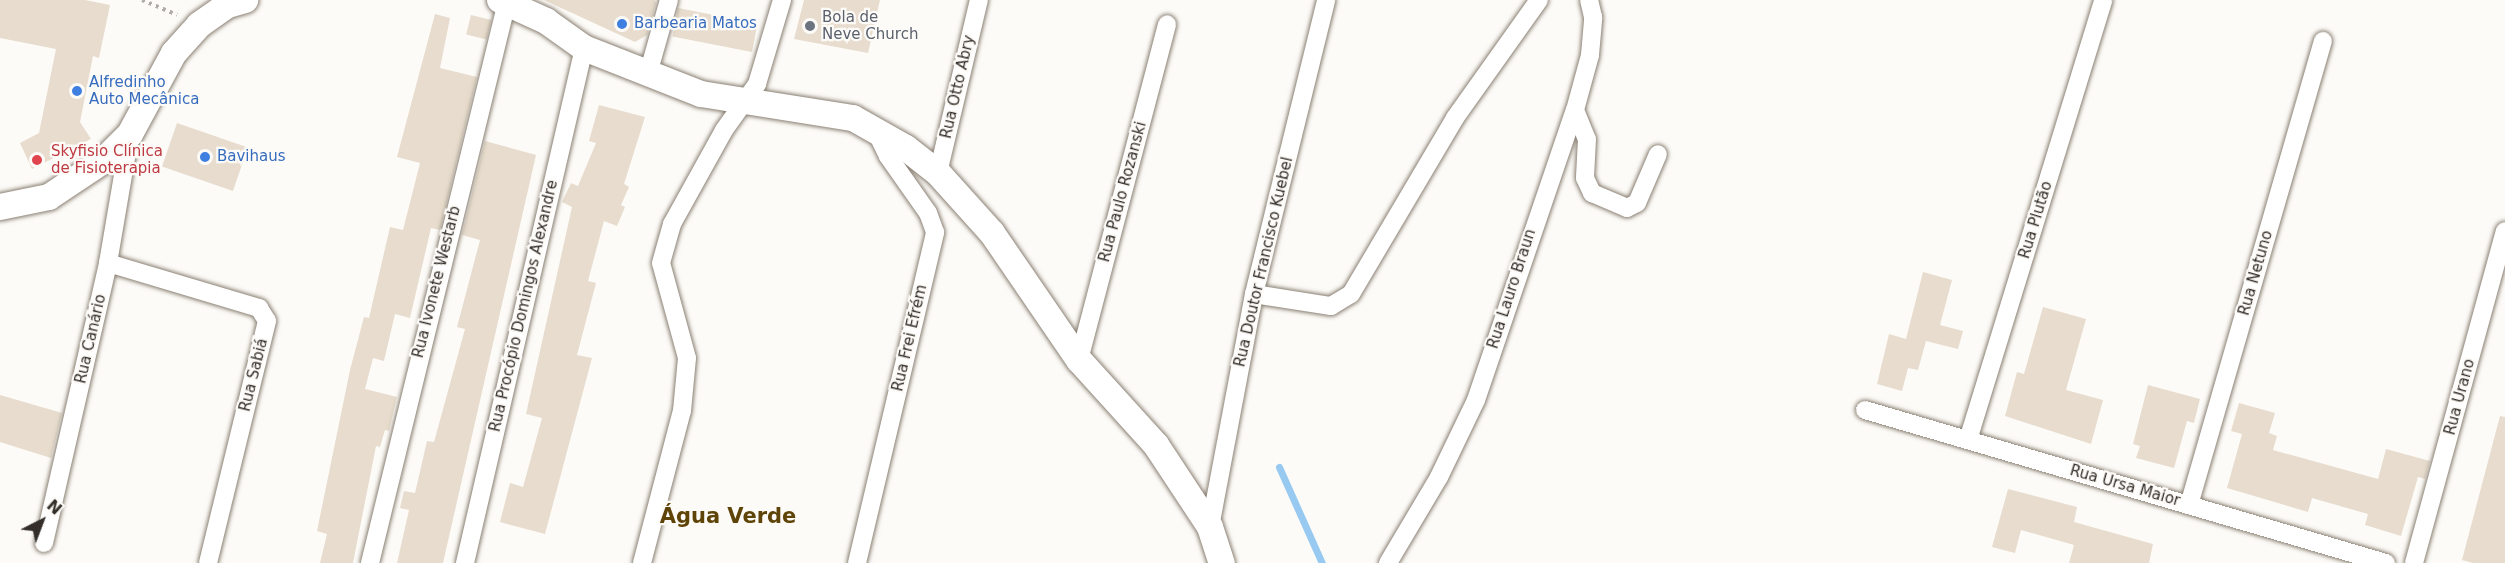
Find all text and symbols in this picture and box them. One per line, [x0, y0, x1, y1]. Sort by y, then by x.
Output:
place label: Bola de Neve Church [822, 8, 918, 43]
place label: Barbearia Matos [634, 15, 757, 33]
marker: Barbearia Matos [615, 17, 629, 31]
marker: Bola de Neve Church [803, 19, 817, 33]
street label: Rua Otto Abry [937, 34, 979, 140]
place label: Alfredinho Auto Mecânica [89, 73, 199, 108]
marker: Alfredinho Auto Mecânica [70, 84, 84, 98]
street label: Rua Paulo Rozanski [1096, 120, 1150, 264]
place label: Skyfisio Clínica de Fisioterapia [51, 142, 163, 177]
place label: Bavihaus [217, 148, 286, 166]
marker: Bavihaus [198, 150, 212, 164]
marker: Skyfisio Clínica de Fisioterapia [28, 151, 46, 169]
street label: Rua Doutor Francisco Kuebel [1231, 155, 1297, 369]
street label: Rua Procópio Domingos Alexandre [486, 178, 562, 434]
street label: Rua Plutão [2016, 179, 2056, 261]
street label: Rua Ivonete Westarb [409, 204, 465, 360]
street label: Rua Lauro Braun [1484, 227, 1540, 351]
street label: Rua Netuno [2235, 228, 2277, 318]
street label: Rua Frei Efrém [889, 283, 931, 393]
street label: Rua Canário [72, 293, 110, 385]
street label: Rua Sabiá [236, 337, 272, 413]
street label: Rua Urano [2441, 357, 2479, 437]
street label: Rua Ursa Maior [2068, 462, 2182, 510]
north arrow [12, 491, 72, 551]
text: N [43, 496, 66, 519]
district label: Água Verde [660, 503, 796, 529]

